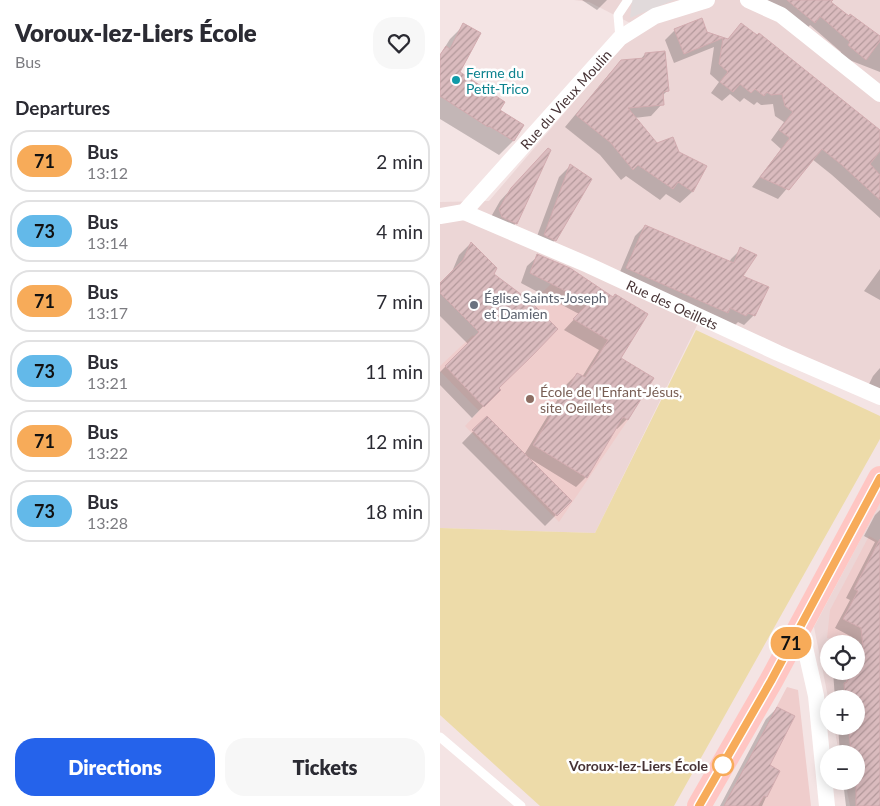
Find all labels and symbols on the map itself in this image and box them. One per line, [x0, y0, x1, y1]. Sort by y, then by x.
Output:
street label: Rue du Vieux Moulin [516, 46, 614, 152]
place label: Ferme du Petit-Trico [466, 64, 529, 97]
marker: Ferme du Petit-Trico [450, 74, 462, 86]
street label: Rue des Oeillets [624, 276, 721, 333]
place label: Église Saints-Joseph et Damien [484, 289, 607, 322]
marker: Église Saints-Joseph et Damien [468, 299, 480, 311]
place label: École de l'Enfant-Jésus, site Oeillets [540, 383, 682, 416]
marker: École de l'Enfant-Jésus, site Oeillets [524, 393, 536, 405]
line badge: 71 [768, 627, 814, 659]
marker: Voroux-lez-Liers École [712, 754, 734, 776]
place label: Voroux-lez-Liers École [568, 757, 709, 774]

